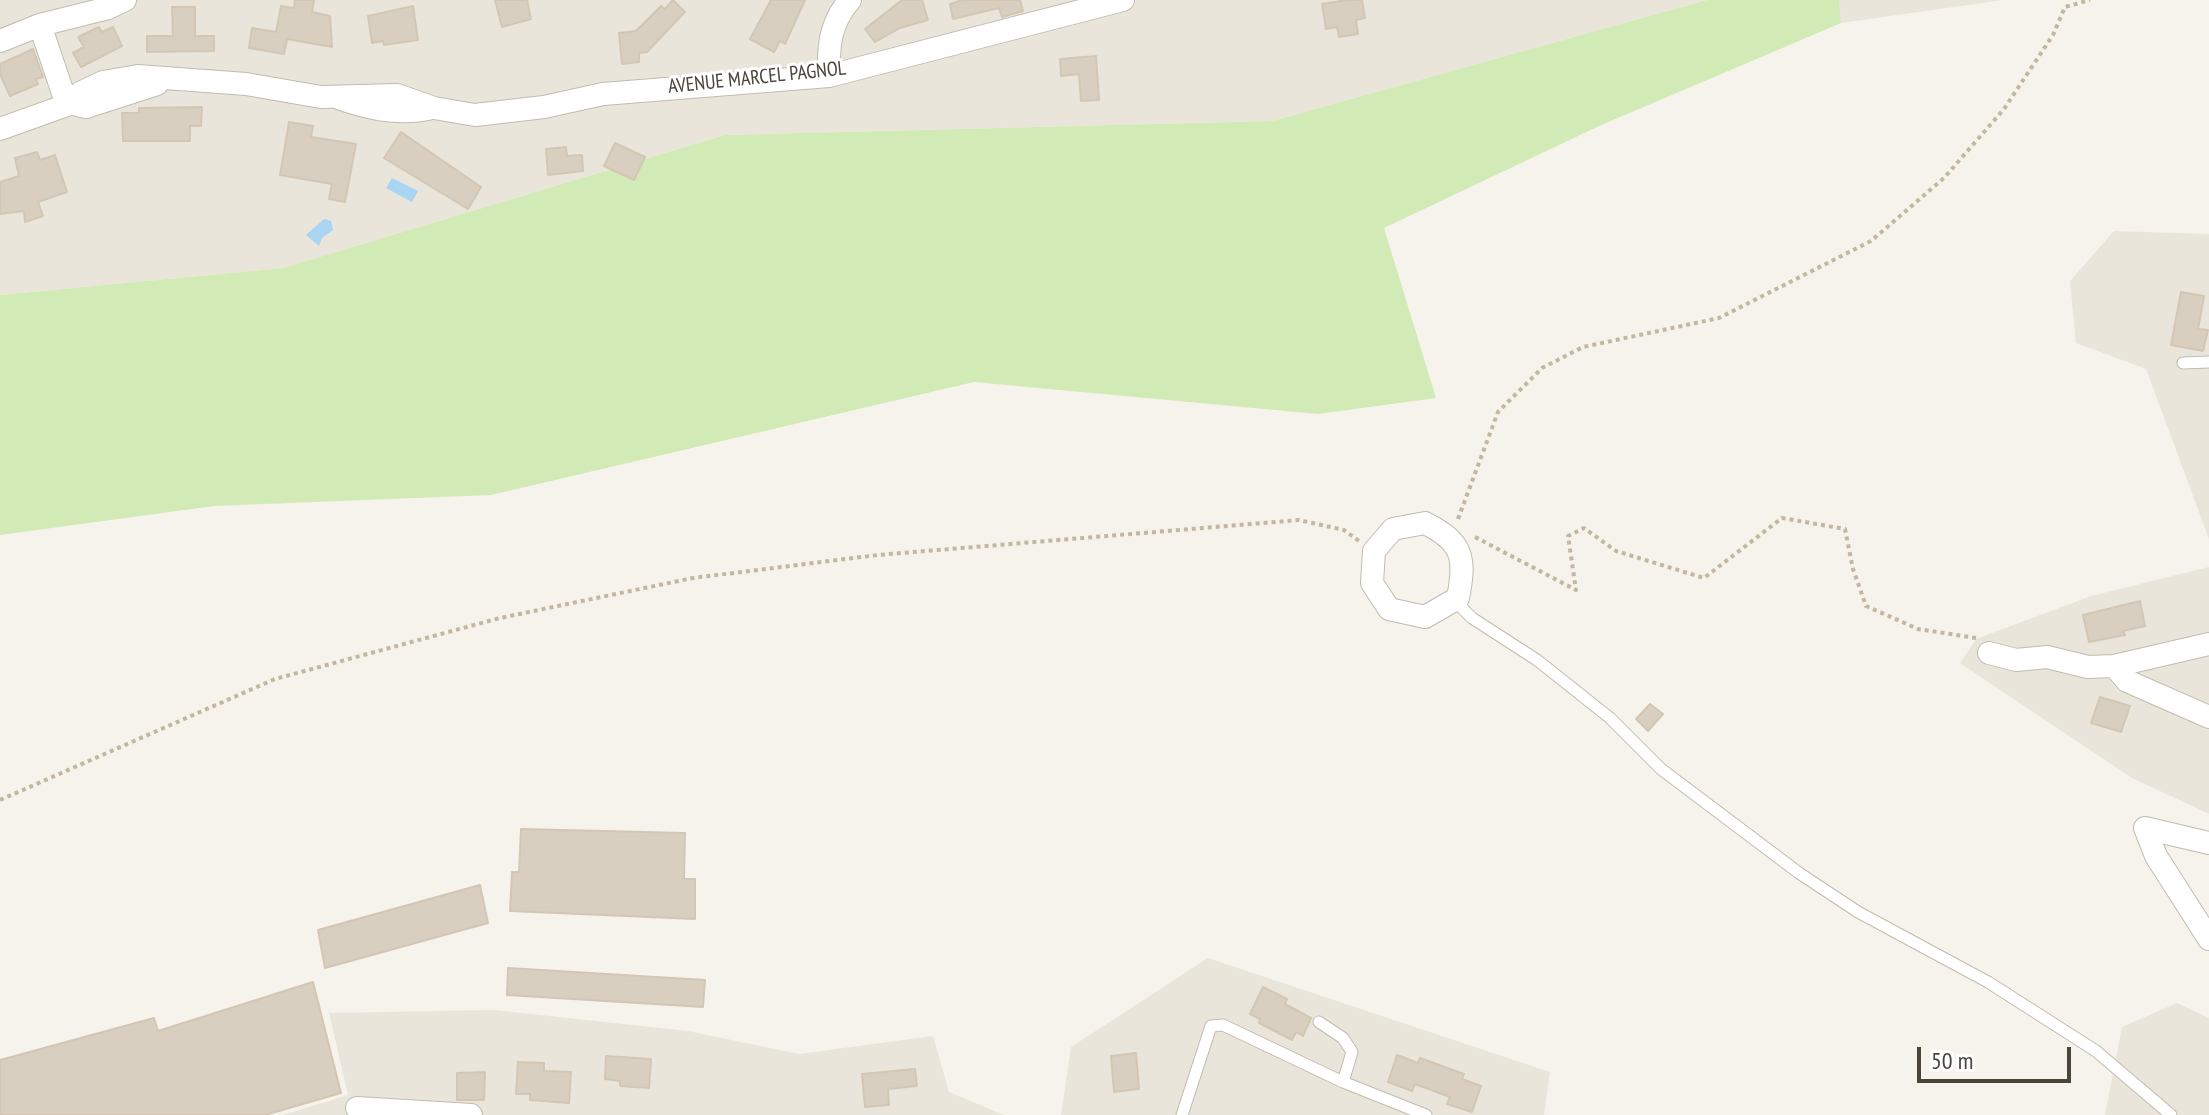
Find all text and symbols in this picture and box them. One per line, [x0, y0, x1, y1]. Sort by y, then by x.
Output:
street label: AVENUE MARCEL PAGNOL [667, 57, 847, 99]
scale bar [1921, 1031, 2075, 1081]
text: 50 m [1931, 1045, 1973, 1076]

